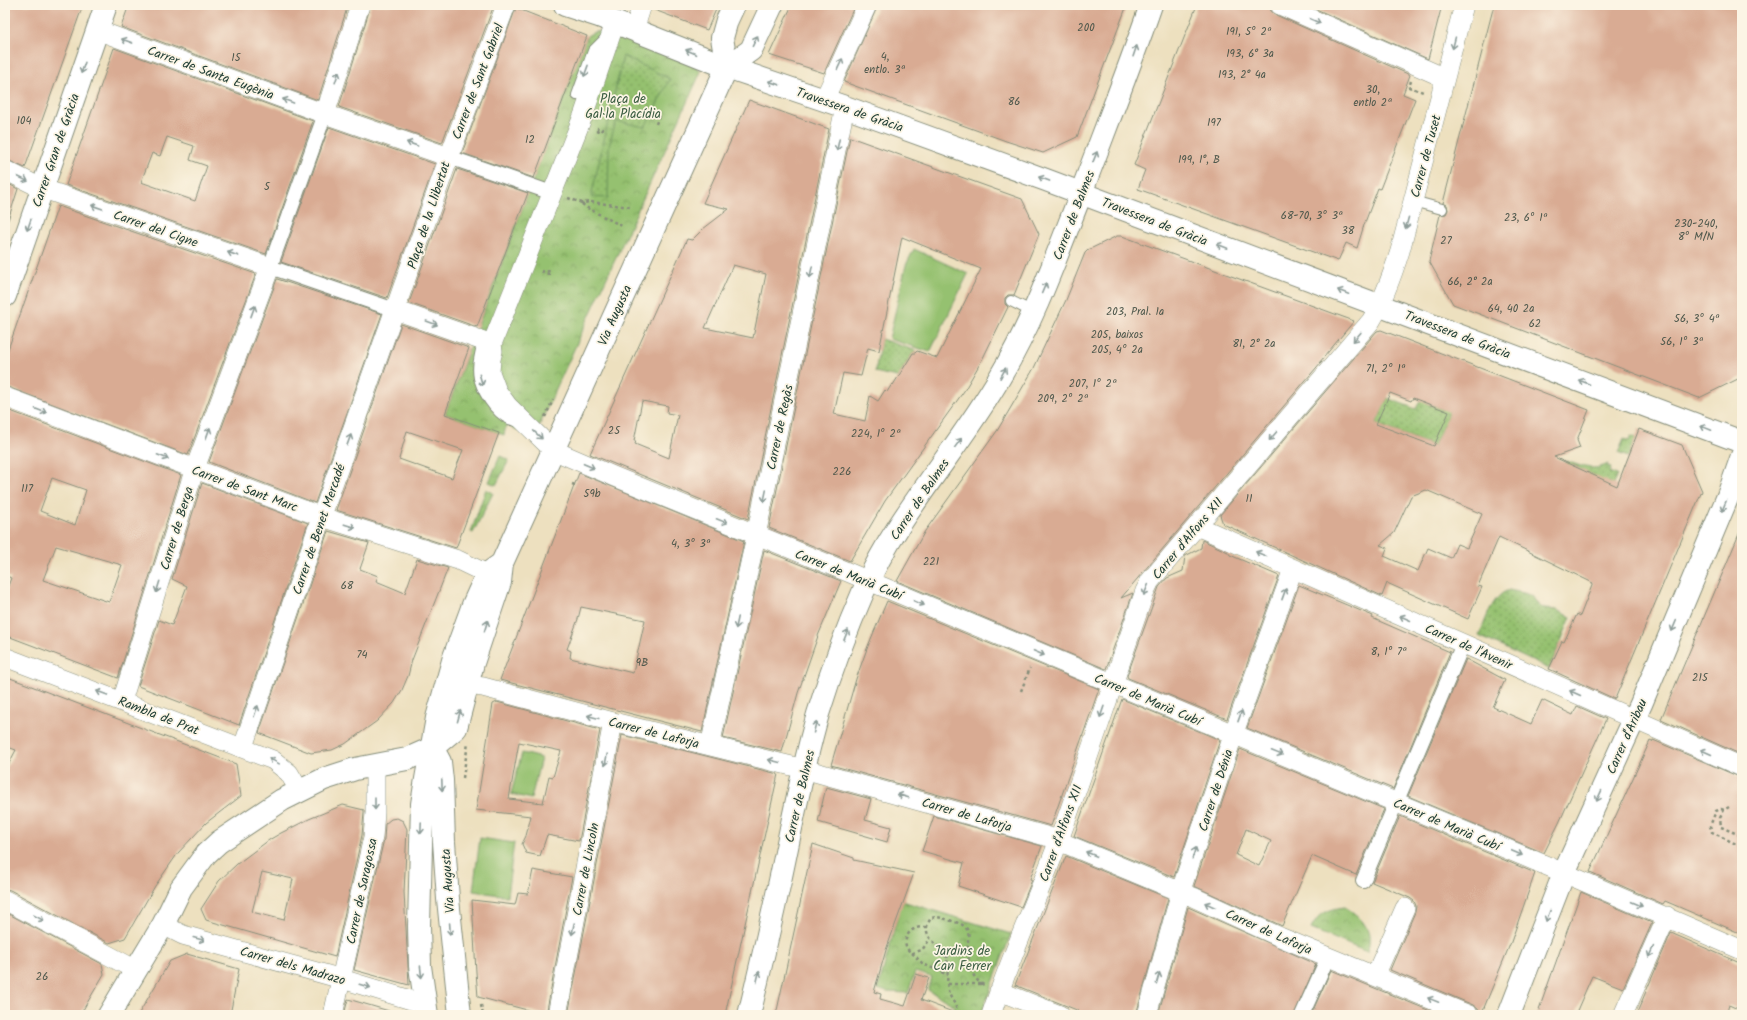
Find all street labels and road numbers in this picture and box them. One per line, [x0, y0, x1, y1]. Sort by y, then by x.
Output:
street label: Carrer de Sant Gabriel [447, 20, 510, 143]
street label: Carrer de Santa Eugènia [144, 41, 277, 106]
street label: Travessera de Gràcia [793, 82, 906, 139]
street label: Carrer Gran de Gràcia [27, 91, 86, 210]
street label: Carrer de Tuset [1405, 112, 1448, 200]
street label: Plaça de la Llibertat [402, 158, 457, 272]
street label: Carrer de Balmes [1048, 167, 1101, 264]
street label: Travessera de Gràcia [1098, 193, 1211, 252]
street label: Carrer del Cigne [110, 205, 201, 254]
street label: Via Augusta [593, 282, 638, 349]
street label: Travessera de Gràcia [1401, 306, 1514, 365]
street label: Carrer de Regàs [761, 382, 800, 472]
street label: Carrer de Balmes [885, 454, 956, 545]
street label: Carrer de Sant Marc [188, 460, 301, 519]
street label: Carrer de Benet Mercadé [287, 460, 352, 598]
street label: Carrer de Berga [155, 484, 200, 573]
street label: Carrer d'Alfons XII [1147, 493, 1229, 585]
street label: Carrer de Marià Cubí [791, 544, 907, 607]
street label: Carrer de l'Avenir [1421, 619, 1516, 676]
street label: Carrer de Marià Cubí [1091, 668, 1206, 733]
street label: Rambla de Prat [115, 691, 203, 742]
street label: Carrer d'Aribau [1601, 695, 1654, 778]
street label: Carrer de Laforja [606, 712, 701, 755]
street label: Carrer de Balmes [780, 747, 821, 845]
street label: Carrer de Dénia [1193, 747, 1240, 834]
street label: Carrer d'Alfons XII [1034, 782, 1089, 885]
street label: Carrer de Laforja [919, 793, 1014, 838]
street label: Carrer de Marià Cubí [1390, 793, 1505, 858]
street label: Carrer de Lincoln [567, 821, 606, 918]
street label: Carrer de Saragossa [341, 836, 384, 946]
street label: Via Augusta [436, 848, 461, 914]
street label: Carrer de Laforja [1222, 904, 1315, 961]
street label: Carrer dels Madrazo [237, 941, 348, 992]

